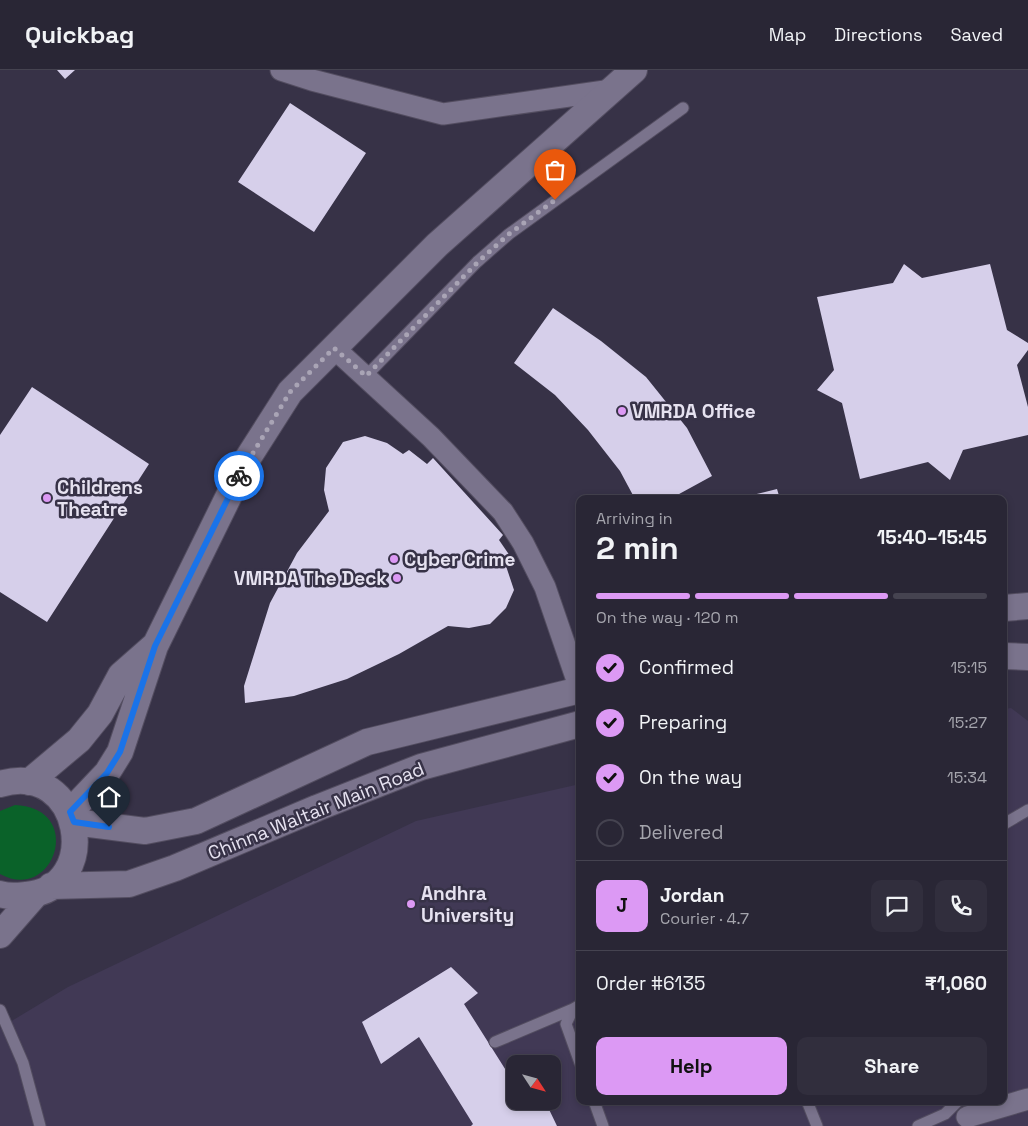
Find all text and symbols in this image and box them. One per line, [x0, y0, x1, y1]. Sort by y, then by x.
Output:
text: Quickbag [25, 19, 134, 50]
text: Map [769, 23, 806, 46]
text: Directions [834, 23, 923, 46]
text: Saved [951, 23, 1003, 46]
pin [534, 149, 576, 200]
icon: bag [541, 156, 569, 184]
place label: VMRDA Office [632, 399, 756, 424]
marker: VMRDA Office [616, 405, 628, 417]
courier [214, 451, 264, 501]
icon: bike [225, 462, 253, 490]
place label: Childrens Theatre [57, 475, 143, 522]
marker: Childrens Theatre [41, 492, 53, 504]
text: Arriving in [596, 508, 673, 529]
text: 15:40–15:45 [877, 525, 987, 550]
text: 2 min [596, 528, 679, 568]
place label: Cyber Crime [404, 547, 515, 572]
marker: Cyber Crime [388, 553, 400, 565]
place label: VMRDA The Deck [234, 566, 387, 591]
marker: VMRDA The Deck [391, 572, 403, 584]
text: On the way · 120 m [596, 607, 739, 628]
icon: check [596, 654, 624, 682]
text: Confirmed [639, 655, 734, 680]
text: 15:15 [950, 657, 987, 678]
icon: check [596, 709, 624, 737]
text: Preparing [639, 710, 727, 735]
text: 15:27 [948, 712, 987, 733]
street label: Chinna Waltair Main Road [204, 756, 428, 866]
icon: check [596, 764, 624, 792]
text: On the way [639, 765, 742, 790]
text: 15:34 [947, 767, 987, 788]
pin [88, 776, 130, 827]
icon: home [95, 783, 123, 811]
text: Delivered [639, 820, 724, 845]
button: chat [871, 880, 923, 932]
button: phone [935, 880, 987, 932]
place label: Andhra University [421, 881, 514, 928]
text: Jordan [660, 883, 725, 908]
text: J [616, 893, 628, 918]
marker: Andhra University [405, 898, 417, 910]
text: Courier · 4.7 [660, 908, 749, 929]
text: Order #6135 [596, 971, 705, 996]
text: ₹1,060 [925, 971, 987, 996]
button: Help [596, 1037, 787, 1095]
button: Share [797, 1037, 987, 1095]
north arrow [506, 1055, 561, 1110]
map controls [506, 1055, 561, 1110]

